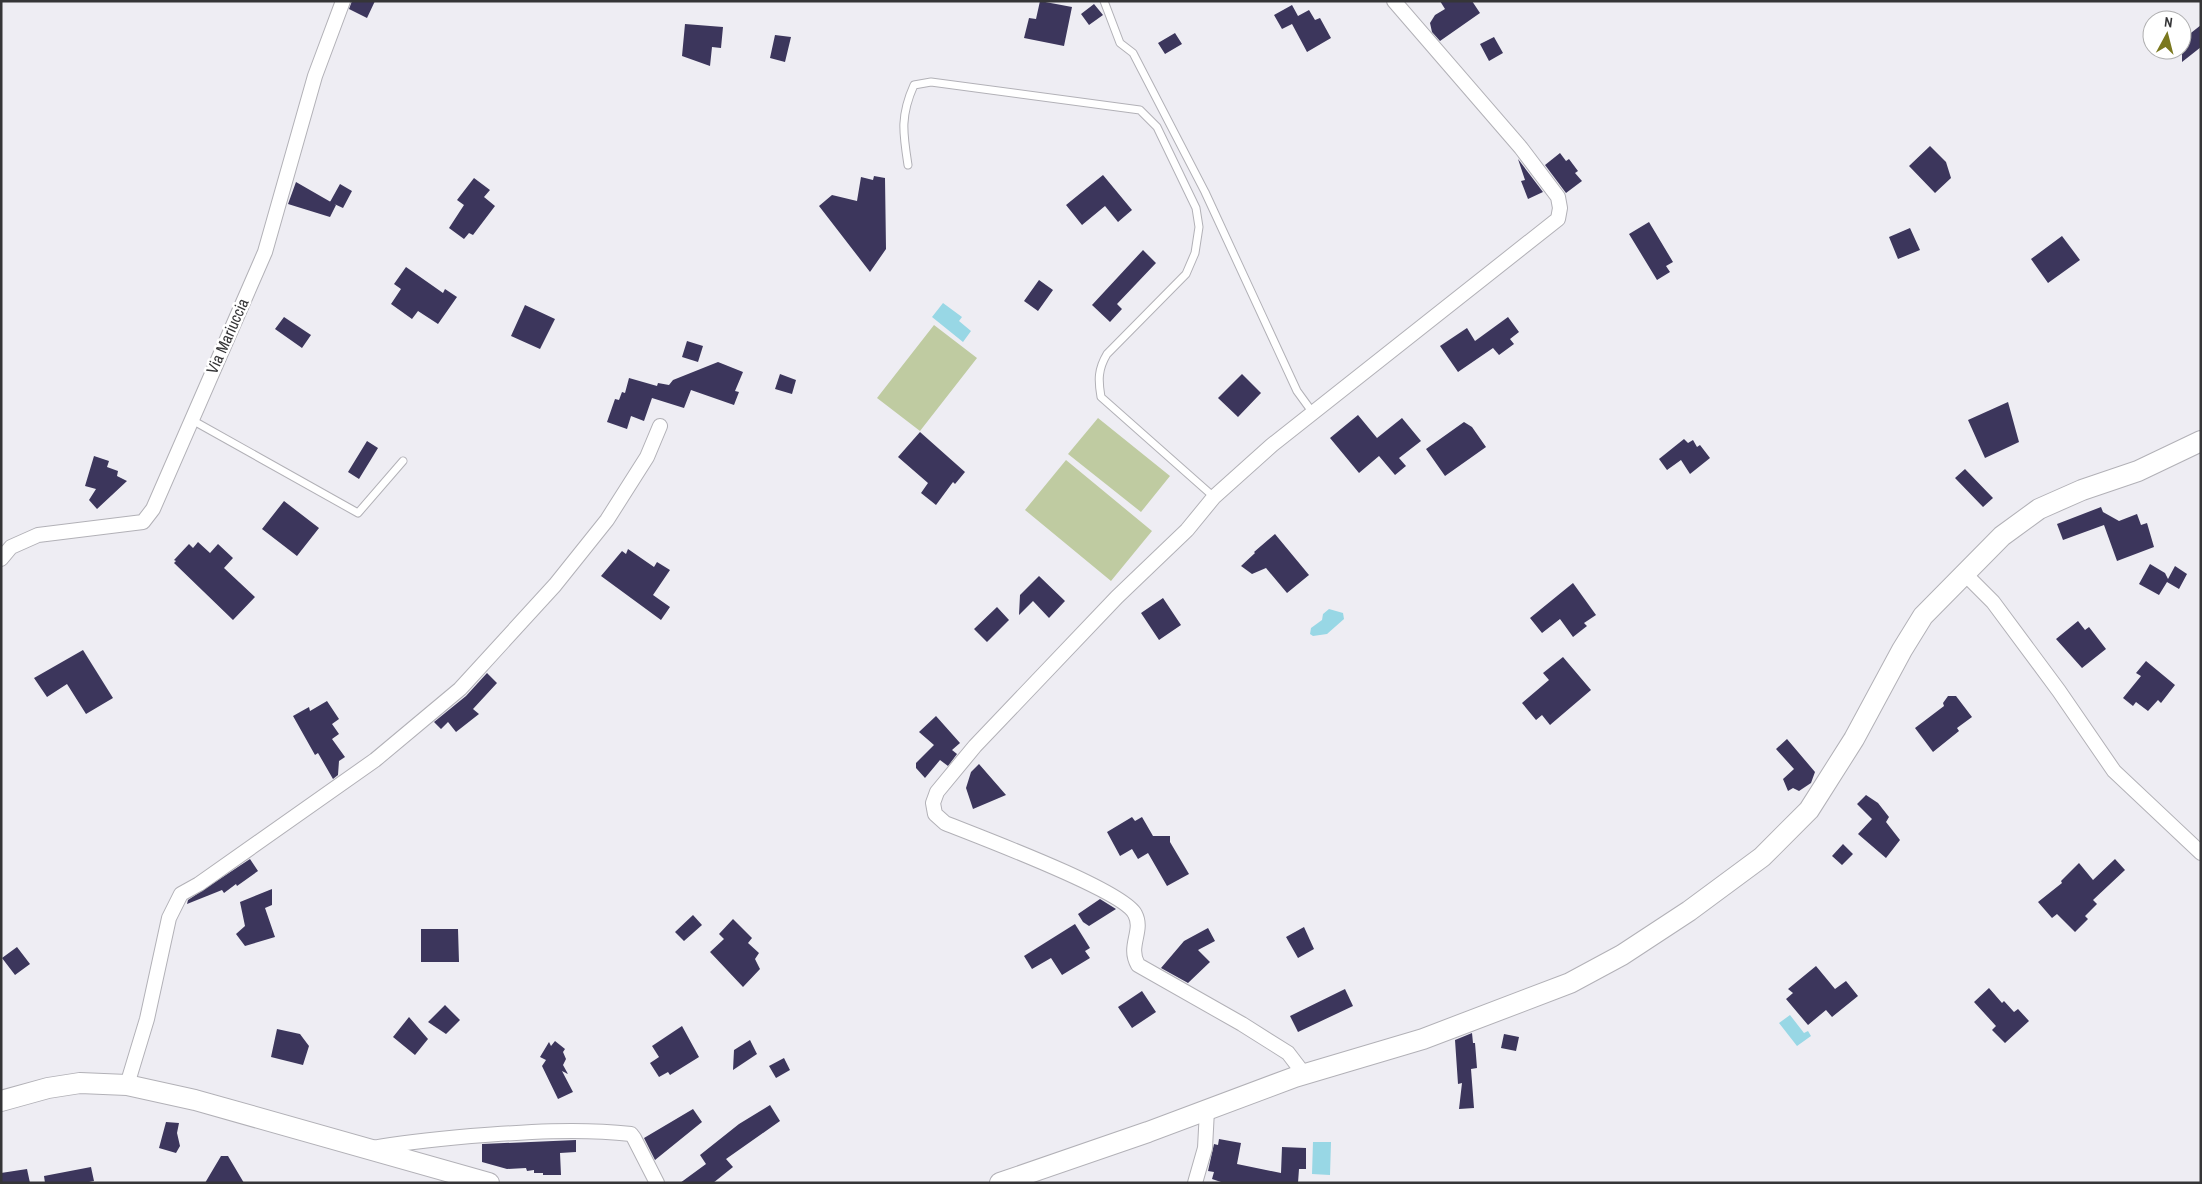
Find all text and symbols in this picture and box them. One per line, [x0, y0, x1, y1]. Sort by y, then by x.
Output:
north arrow [2142, 10, 2192, 60]
text: N [2163, 13, 2174, 32]
street label: Via Mariuccia [201, 294, 254, 377]

